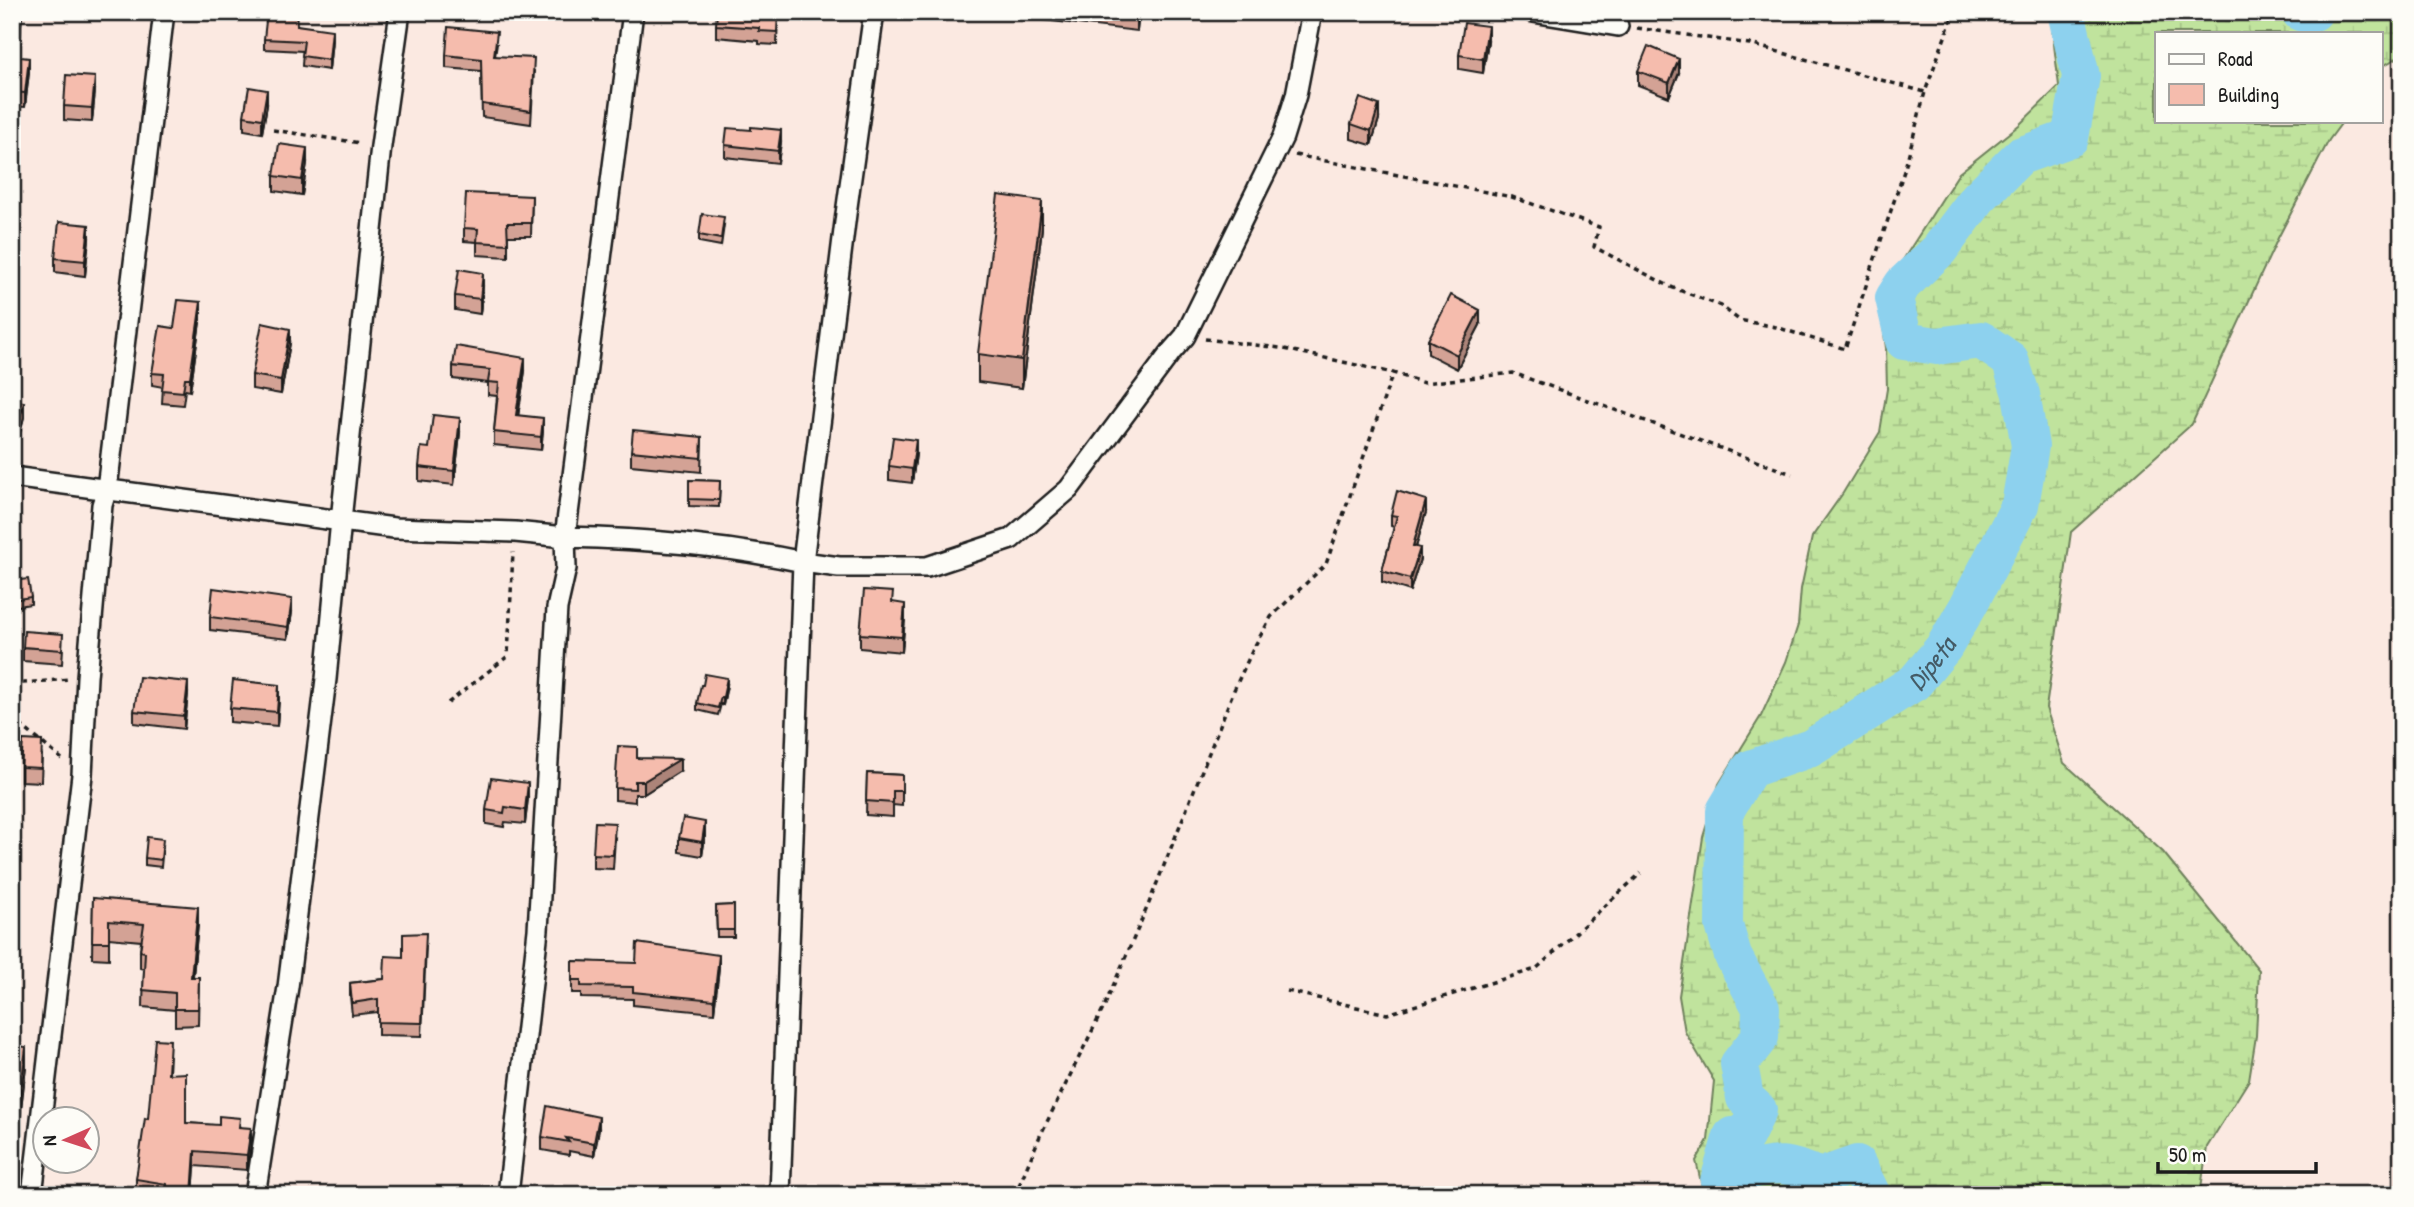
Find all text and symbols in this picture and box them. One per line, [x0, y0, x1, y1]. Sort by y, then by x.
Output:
legend [2155, 32, 2382, 122]
text: Road [2218, 44, 2252, 73]
text: Building [2218, 80, 2279, 109]
water label: Dipeta [1898, 628, 1965, 697]
north arrow [32, 1106, 102, 1176]
scale bar [2158, 1130, 2316, 1174]
text: N [36, 1135, 62, 1147]
text: 50 m [2169, 1140, 2206, 1169]

